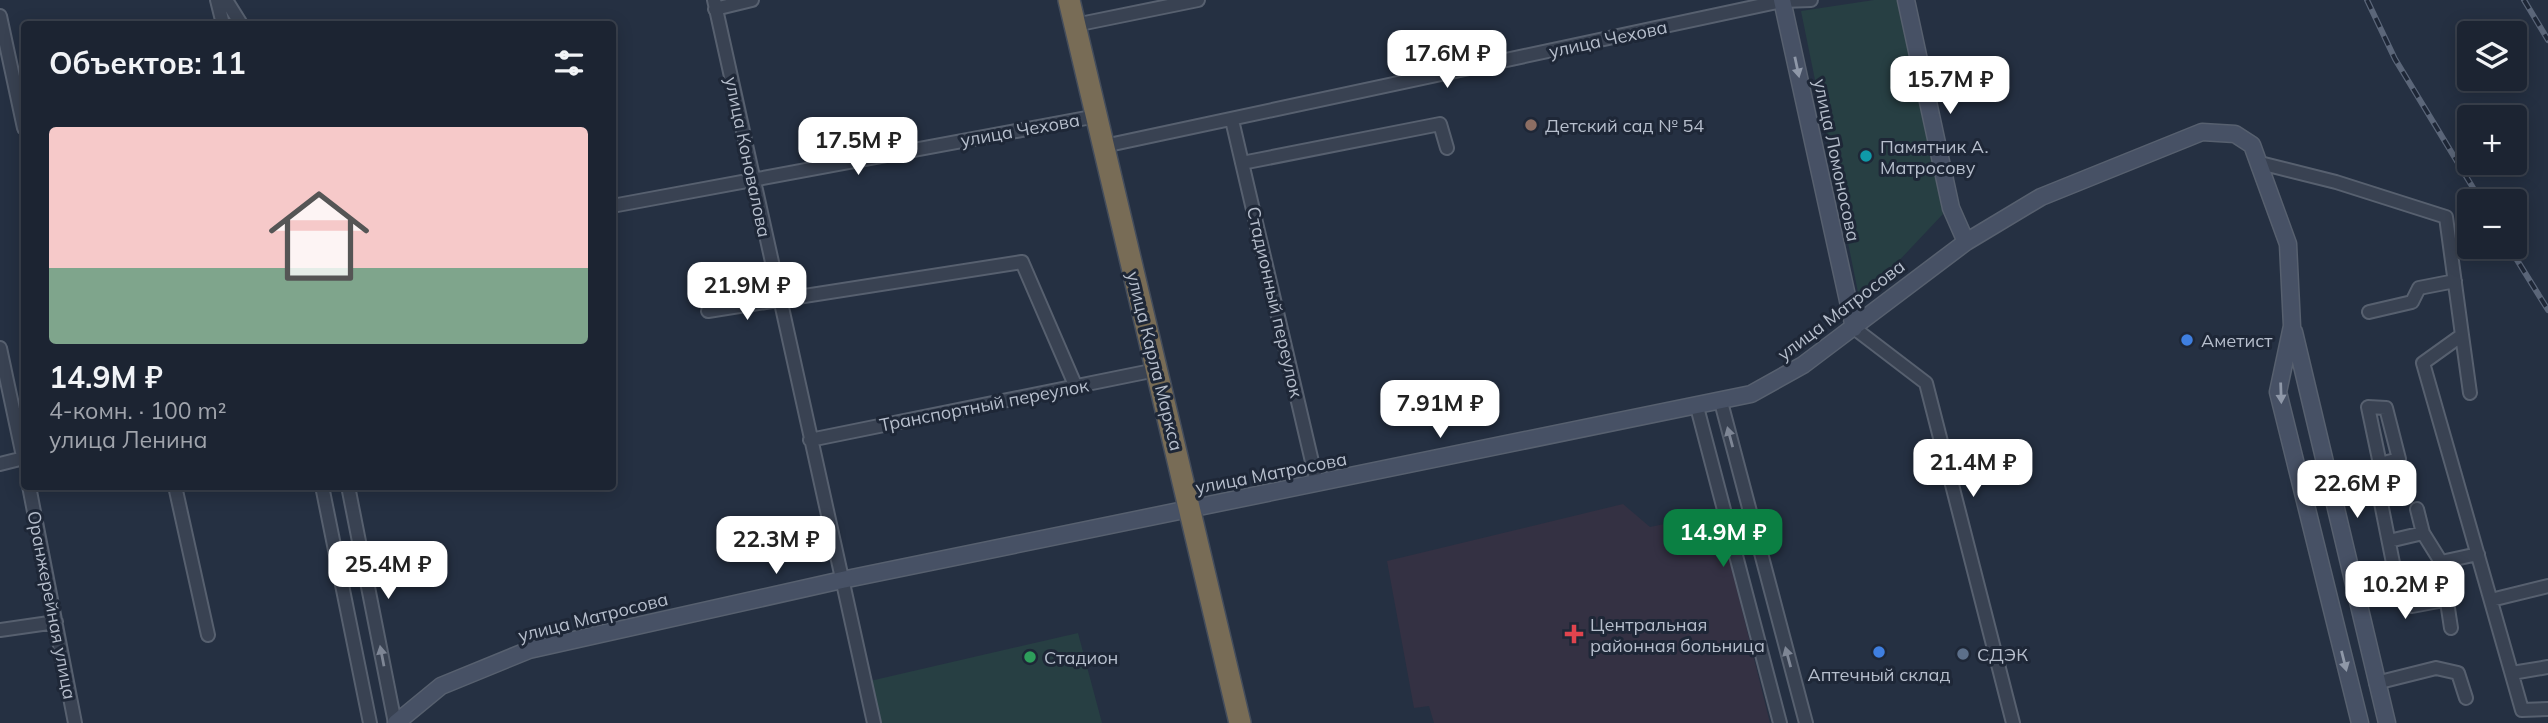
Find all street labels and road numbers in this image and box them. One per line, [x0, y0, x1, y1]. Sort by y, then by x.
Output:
street label: улица Чехова [1547, 15, 1669, 63]
street label: улица Коновалова [720, 75, 776, 239]
street label: улица Ломоносова [1809, 77, 1865, 243]
street label: улица Чехова [959, 108, 1081, 152]
street label: Стадионный переулок [1242, 204, 1308, 400]
street label: улица Матросова [1773, 255, 1909, 365]
street label: улица Карла Маркса [1122, 269, 1188, 453]
street label: Транспортный переулок [877, 373, 1091, 437]
street label: улица Матросова [1193, 447, 1349, 499]
street label: Оранжерейная улица [22, 509, 82, 701]
street label: улица Матросова [516, 587, 670, 647]

